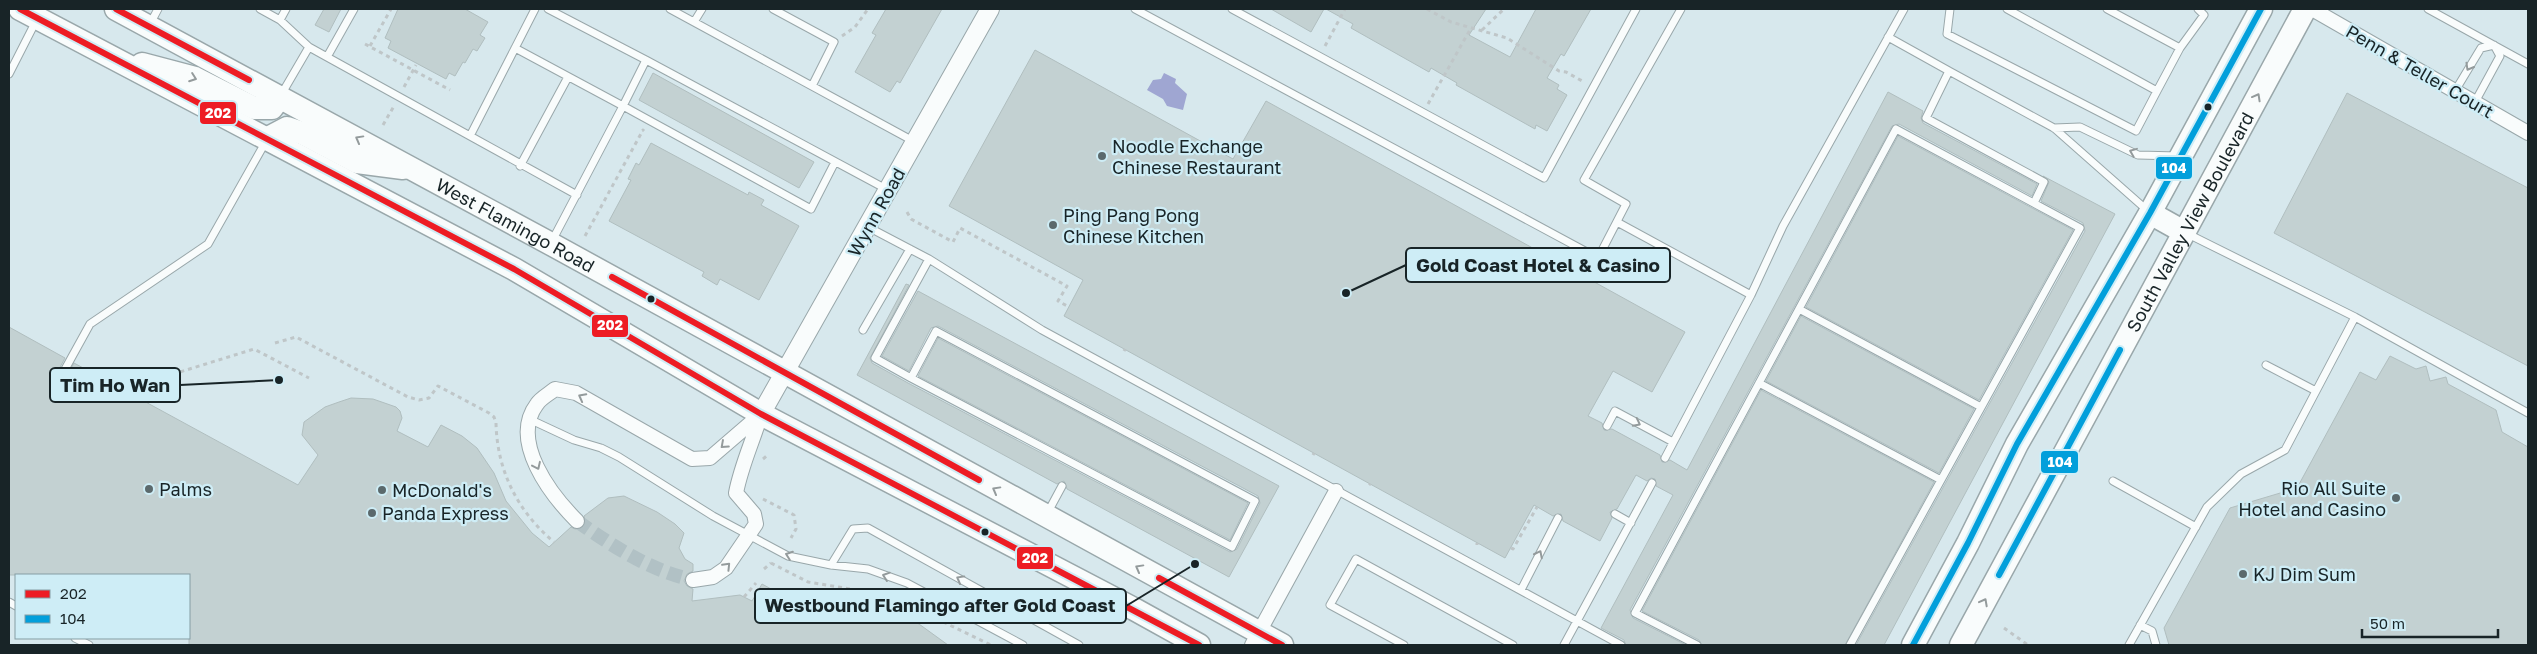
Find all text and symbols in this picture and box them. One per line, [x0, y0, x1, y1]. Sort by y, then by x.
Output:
street label: Penn & Teller Court [2342, 20, 2498, 122]
one-way arrow [2466, 62, 2476, 71]
one-way arrow [188, 72, 197, 82]
one-way arrow [2251, 93, 2261, 102]
line badge: 202 [199, 101, 237, 125]
unlabelled marker [2203, 102, 2213, 112]
text: 202 [205, 104, 232, 121]
street label: South Valley View Boulevard [2122, 108, 2258, 336]
one-way arrow [356, 135, 365, 145]
place label: Noodle Exchange Chinese Restaurant [1112, 135, 1282, 178]
one-way arrow [2129, 147, 2138, 158]
marker: Noodle Exchange Chinese Restaurant [1096, 150, 1108, 162]
line badge: 104 [2155, 156, 2193, 180]
text: 104 [2161, 159, 2187, 176]
street label: Wynn Road [843, 164, 909, 260]
street label: West Flamingo Road [432, 173, 599, 277]
place label: Ping Pang Pong Chinese Kitchen [1063, 204, 1204, 247]
marker: Ping Pang Pong Chinese Kitchen [1047, 219, 1059, 231]
callout: Gold Coast Hotel & Casino [1406, 248, 1670, 282]
text: Gold Coast Hotel & Casino [1416, 253, 1660, 276]
unlabelled marker [646, 294, 656, 304]
line badge: 202 [591, 314, 629, 338]
text: 202 [597, 316, 624, 333]
callout: Tim Ho Wan [50, 368, 180, 402]
text: Tim Ho Wan [60, 373, 170, 396]
one-way arrow [579, 393, 588, 403]
one-way arrow [1632, 417, 1641, 427]
one-way arrow [720, 439, 729, 448]
line badge: 104 [2040, 450, 2079, 474]
text: 104 [2047, 453, 2073, 470]
one-way arrow [531, 461, 542, 470]
place label: Rio All Suite Hotel and Casino [2238, 477, 2386, 520]
place label: Palms [159, 478, 212, 500]
place label: McDonald's [392, 479, 492, 501]
marker: Palms [143, 483, 155, 495]
marker: McDonald's [376, 484, 388, 496]
one-way arrow [993, 486, 1002, 496]
marker: Rio All Suite Hotel and Casino [2390, 492, 2402, 504]
place label: Panda Express [382, 502, 509, 524]
marker: Panda Express [366, 507, 378, 519]
unlabelled marker [980, 527, 990, 537]
line badge: 202 [1016, 546, 1054, 570]
text: 202 [1022, 549, 1049, 566]
one-way arrow [785, 551, 793, 561]
one-way arrow [1533, 551, 1543, 560]
one-way arrow [721, 563, 730, 572]
place label: KJ Dim Sum [2253, 563, 2356, 585]
one-way arrow [1135, 564, 1144, 574]
marker: KJ Dim Sum [2237, 568, 2249, 580]
one-way arrow [883, 571, 891, 581]
legend [15, 574, 190, 639]
one-way arrow [956, 575, 965, 585]
text: 202 [60, 584, 87, 602]
callout: Westbound Flamingo after Gold Coast [755, 589, 1126, 623]
text: Westbound Flamingo after Gold Coast [765, 593, 1116, 616]
one-way arrow [1978, 599, 1988, 608]
scale bar [2362, 606, 2498, 638]
text: 104 [60, 609, 86, 627]
text: 50 m [2370, 614, 2405, 632]

